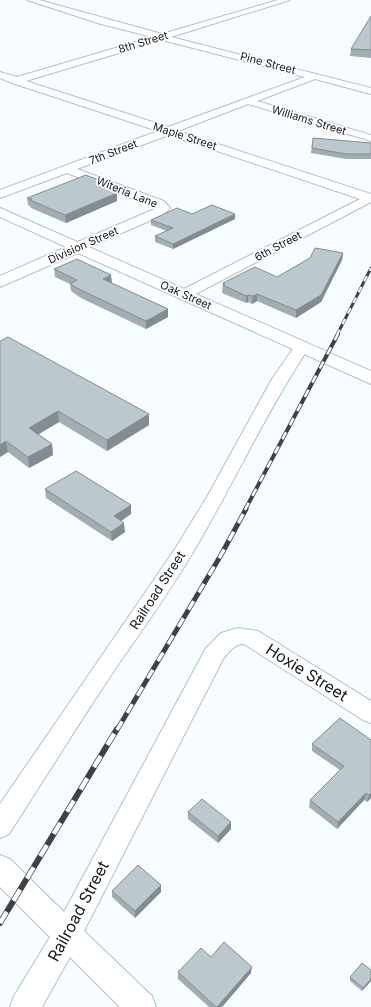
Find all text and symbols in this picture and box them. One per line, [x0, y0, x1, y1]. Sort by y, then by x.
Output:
street label: 8th Street [117, 28, 170, 56]
street label: Pine Street [239, 49, 298, 77]
street label: Williams Street [270, 102, 348, 138]
street label: Maple Street [151, 119, 219, 153]
street label: 7th Street [87, 136, 139, 168]
street label: Witeria Lane [94, 173, 160, 211]
street label: Division Street [46, 223, 121, 267]
street label: 6th Street [252, 228, 304, 264]
street label: Oak Street [158, 277, 214, 313]
street label: Railroad Street [126, 548, 188, 632]
street label: Hoxie Street [262, 639, 352, 705]
street label: Railroad Street [43, 857, 113, 965]

